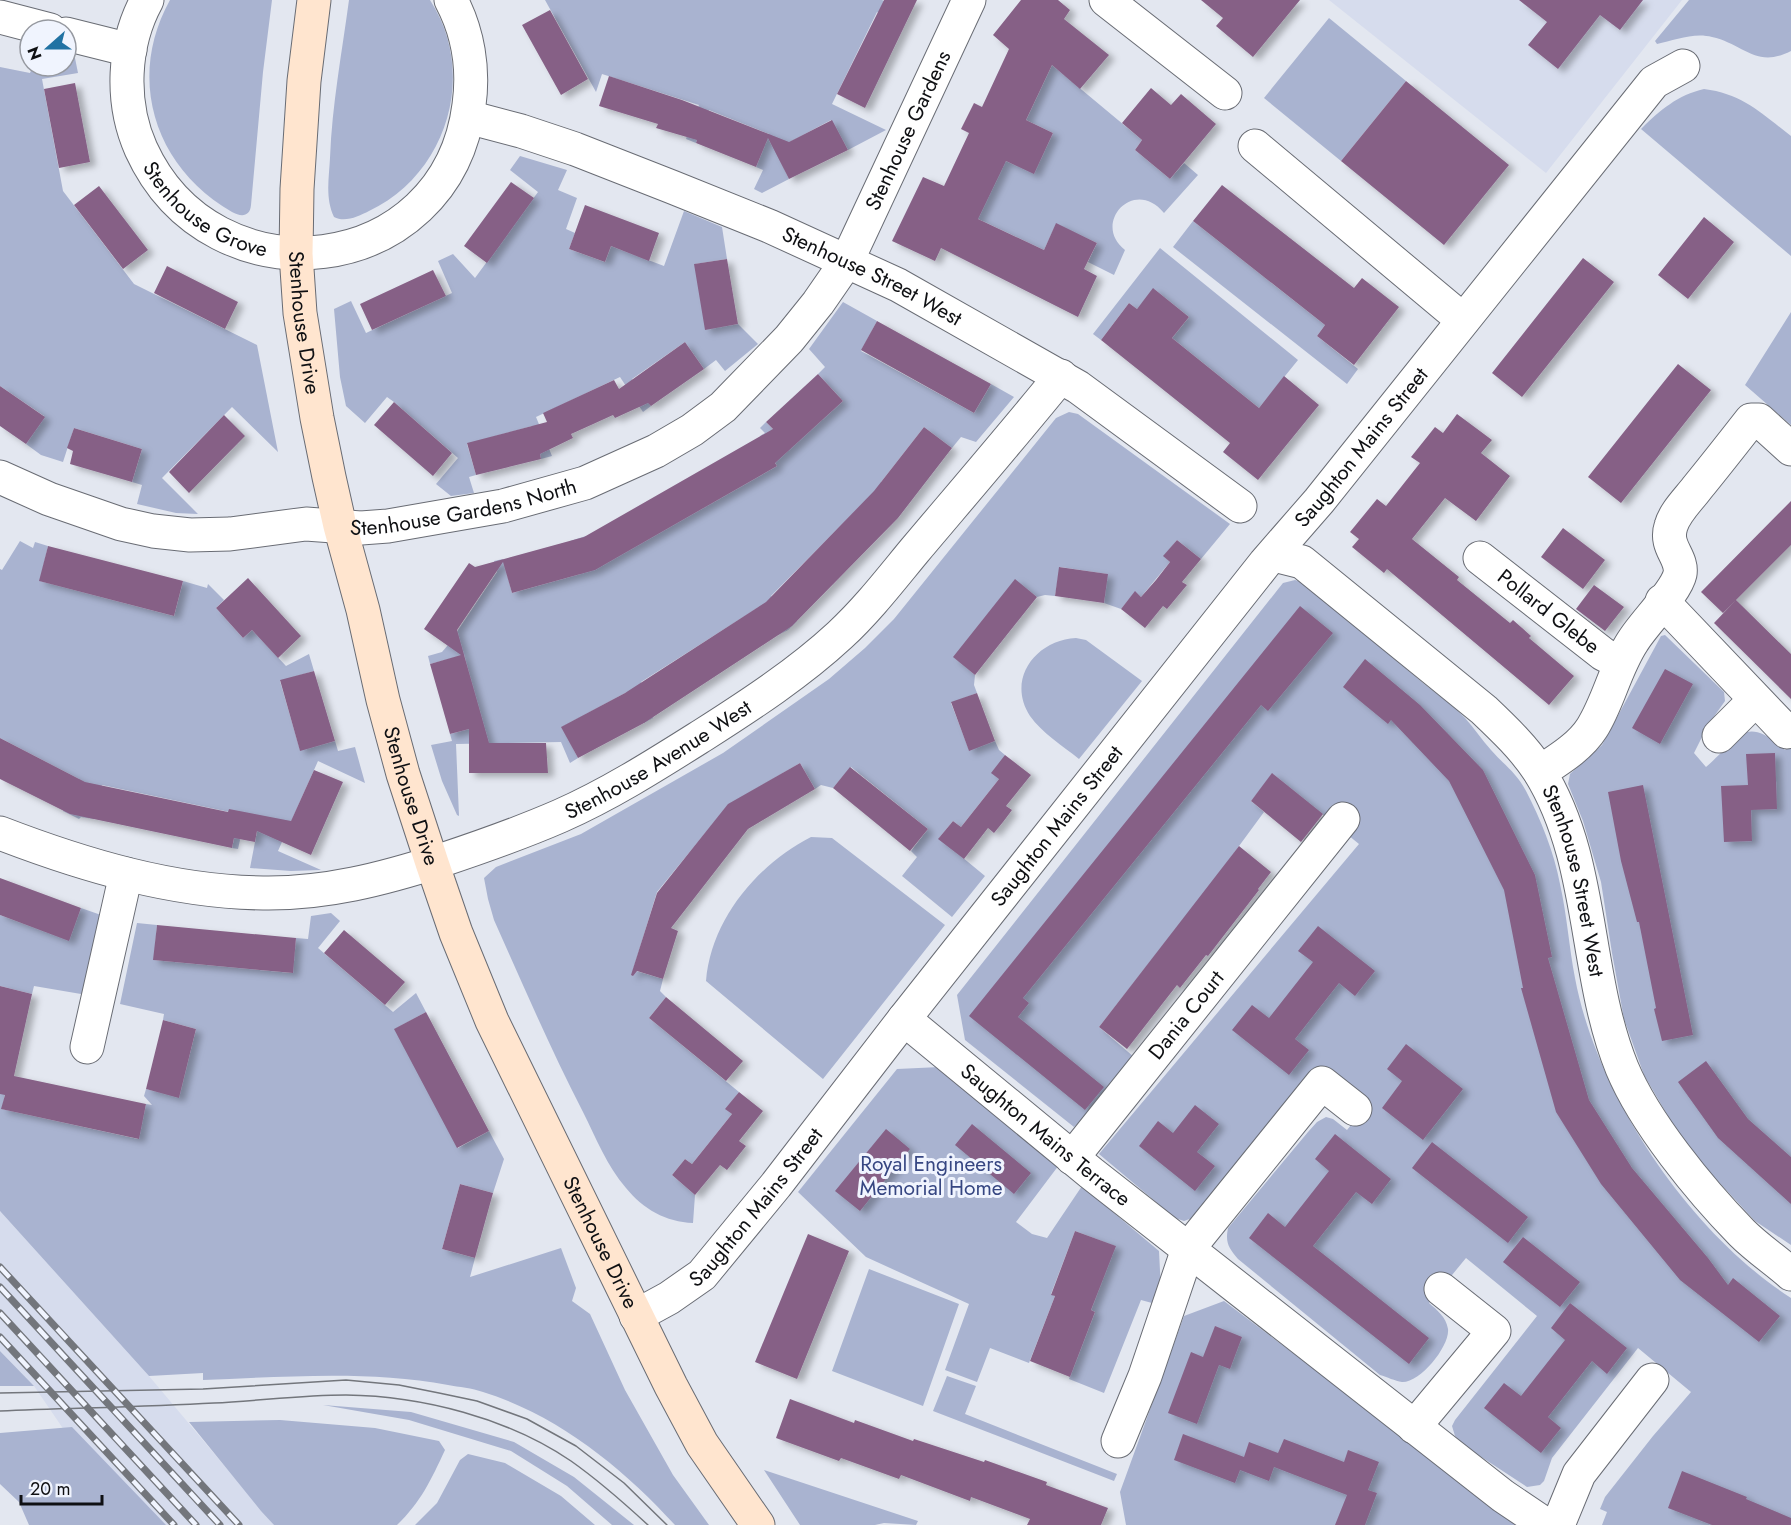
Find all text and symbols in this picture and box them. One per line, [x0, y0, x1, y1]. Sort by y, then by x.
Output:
north arrow [18, 18, 78, 78]
text: N [21, 43, 47, 63]
street label: Stenhouse Gardens [858, 45, 958, 215]
street label: Stenhouse Grove [135, 156, 270, 264]
street label: Stenhouse Street West [777, 219, 968, 333]
street label: Stenhouse Drive [281, 250, 328, 397]
street label: Saughton Mains Street [1287, 361, 1435, 534]
street label: Stenhouse Gardens North [349, 471, 580, 543]
street label: Pollard Glebe [1491, 562, 1606, 661]
street label: Stenhouse Avenue West [560, 693, 757, 827]
street label: Stenhouse Drive [376, 723, 447, 870]
street label: Saughton Mains Street [983, 739, 1130, 913]
street label: Stenhouse Street West [1534, 779, 1612, 979]
street label: Dania Court [1141, 964, 1231, 1066]
street label: Saughton Mains Terrace [954, 1056, 1137, 1214]
street label: Saughton Mains Street [683, 1121, 830, 1295]
park label: Royal Engineers Memorial Home [859, 1149, 1003, 1203]
street label: Stenhouse Drive [555, 1171, 646, 1314]
scale bar [21, 1468, 102, 1506]
text: 20 m [30, 1476, 70, 1502]

